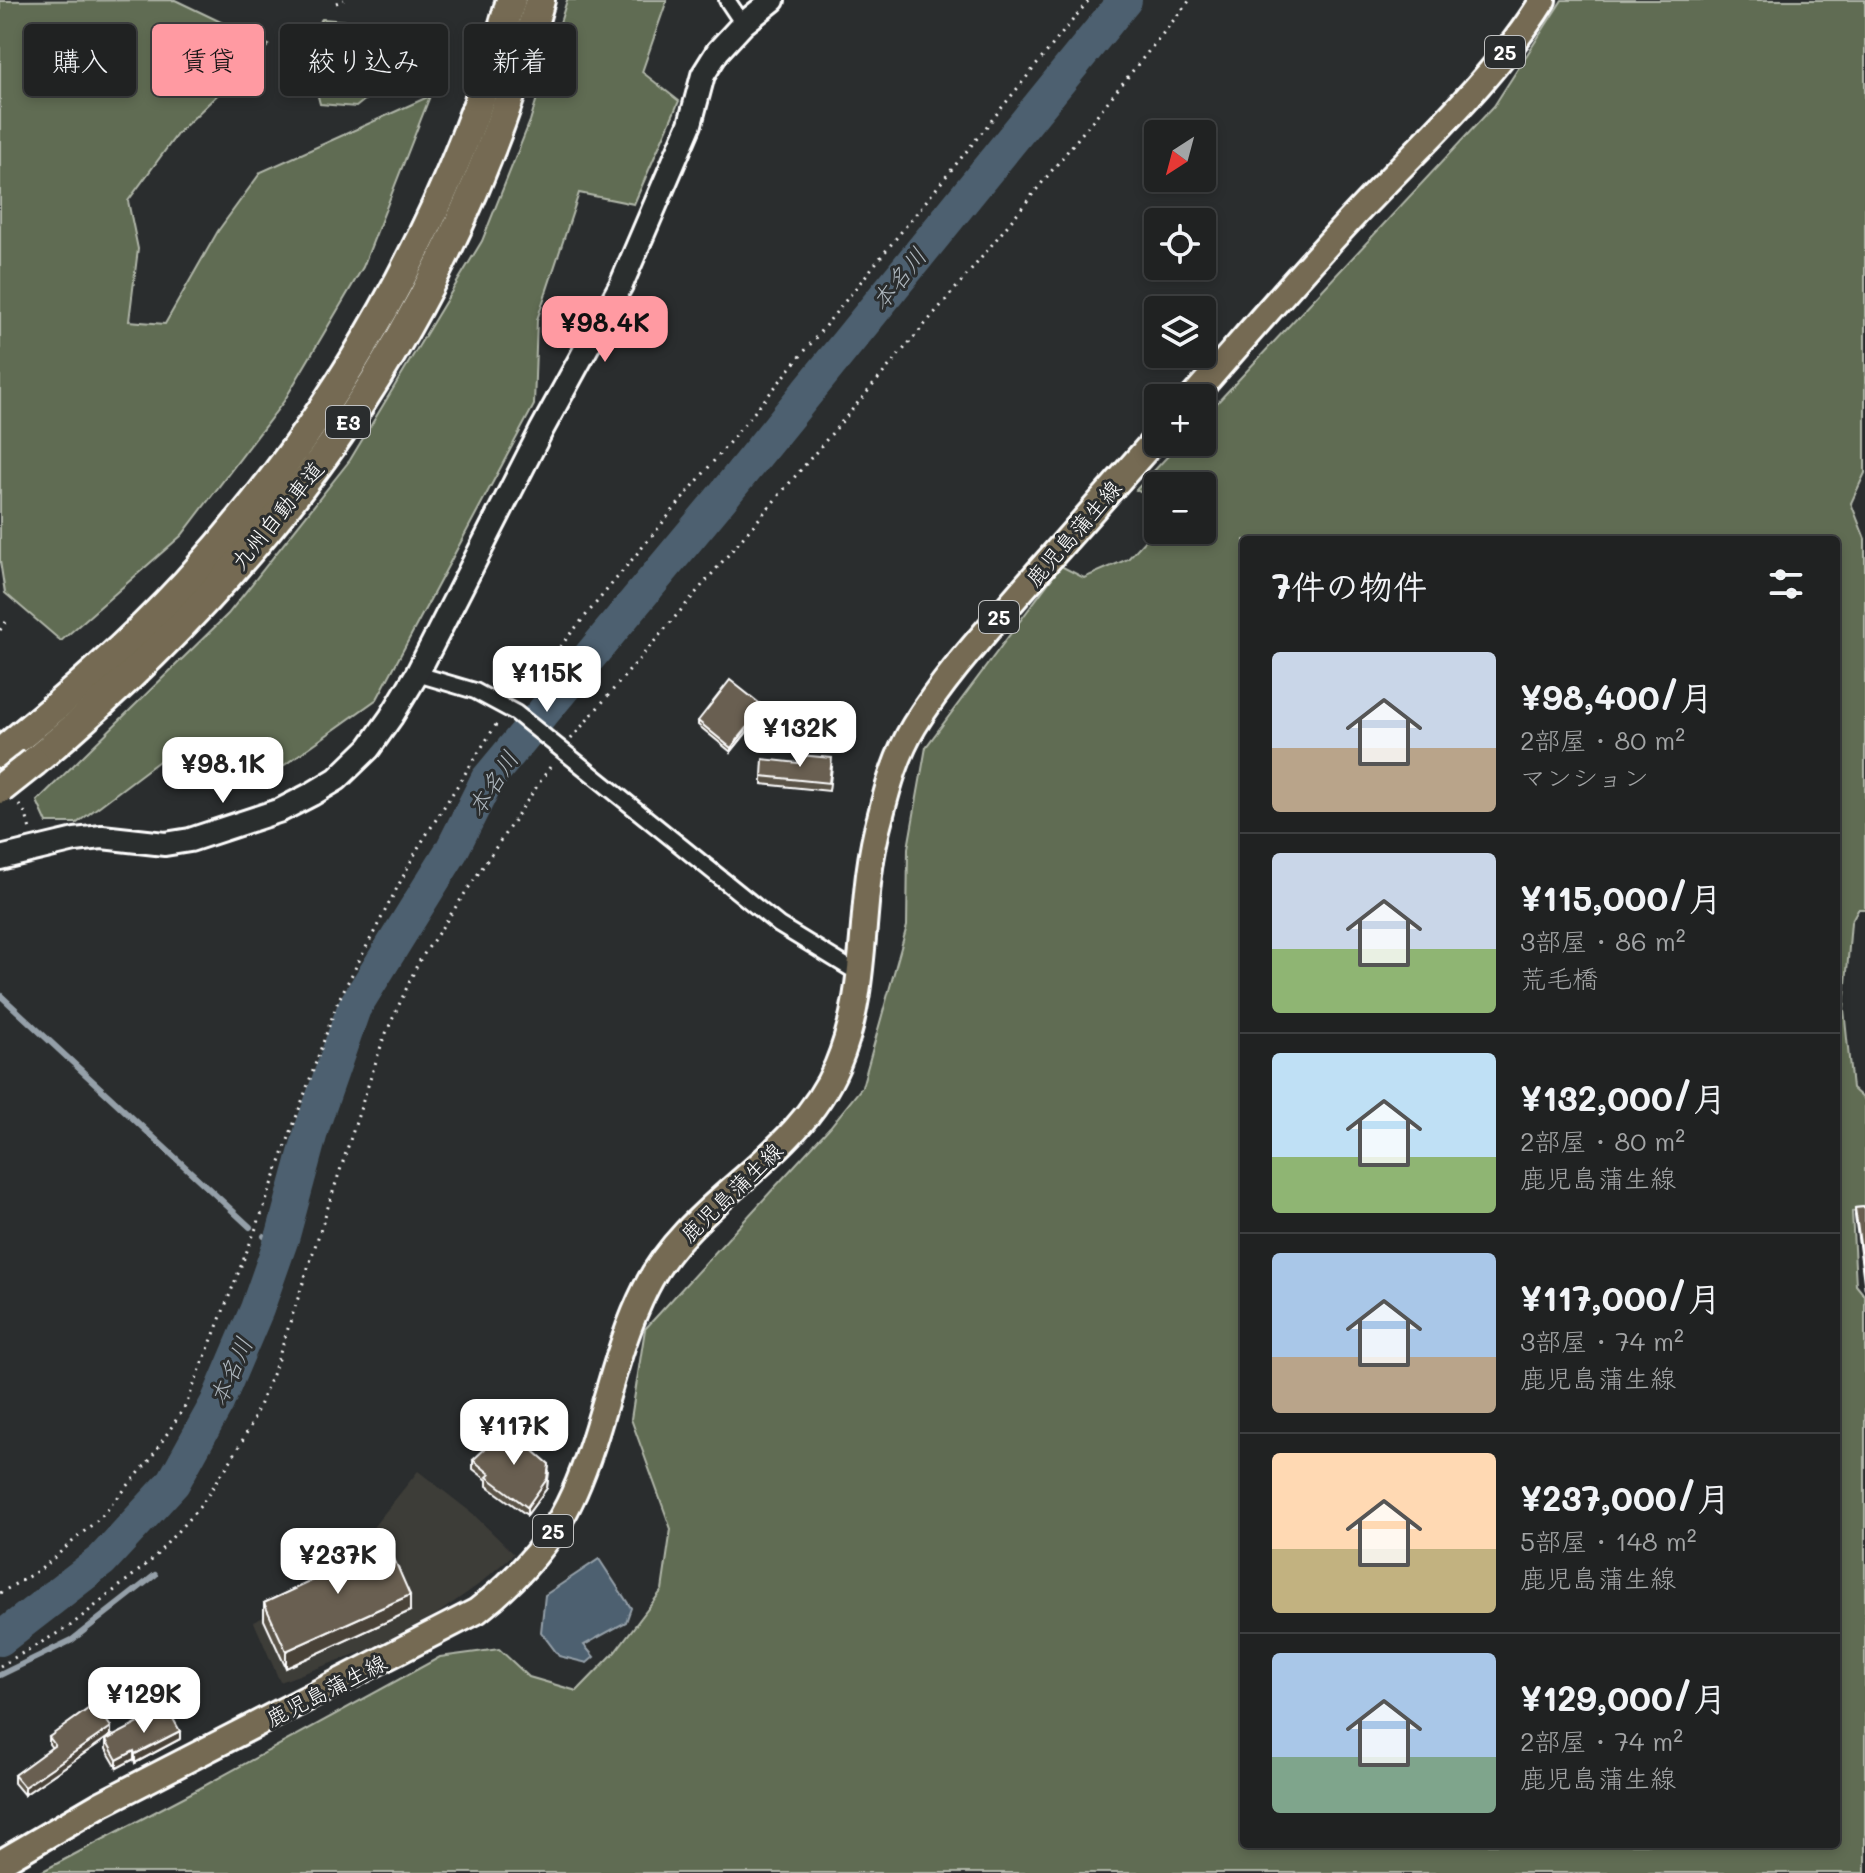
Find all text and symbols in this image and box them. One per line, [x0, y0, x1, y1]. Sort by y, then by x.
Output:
chip: 購入 [24, 24, 136, 96]
chip: 賃貸 [152, 24, 264, 96]
chip: 絞り込み [280, 24, 448, 96]
chip: 新着 [464, 24, 576, 96]
road number: 25 [1485, 36, 1525, 68]
north arrow [1144, 120, 1216, 192]
map controls [1144, 120, 1216, 544]
button: locate [1144, 208, 1216, 280]
water label: 本名川 [863, 240, 933, 316]
pin: ¥98.4K [540, 296, 670, 364]
button: layers [1144, 296, 1216, 368]
text: ¥98.4K [560, 305, 650, 339]
button: + [1144, 384, 1216, 456]
road number: E3 [326, 406, 370, 438]
street label: 九州自動車道 [224, 455, 330, 575]
button: − [1144, 472, 1216, 544]
street label: 鹿児島蒲生線 [1019, 474, 1127, 592]
icon: filters [1764, 562, 1808, 606]
text: 7件の物件 [1272, 563, 1427, 608]
road number: 25 [979, 601, 1019, 633]
pin: ¥115K [491, 646, 603, 714]
text: ¥115K [511, 655, 583, 689]
text: ¥98,400/月 [1520, 674, 1713, 719]
icon: home [1336, 684, 1432, 780]
pin: ¥132K [744, 701, 856, 769]
text: ¥132K [762, 710, 838, 744]
text: 2部屋 · 80 m² [1520, 723, 1685, 757]
pin: ¥98.1K [158, 737, 288, 805]
water label: 本名川 [459, 744, 525, 822]
text: ¥98.1K [180, 746, 266, 780]
text: マンション [1520, 760, 1649, 794]
text: ¥115,000/月 [1520, 875, 1722, 920]
icon: home [1336, 885, 1432, 981]
text: 3部屋 · 86 m² [1520, 924, 1686, 958]
text: 荒毛橋 [1520, 961, 1598, 995]
text: ¥132,000/月 [1520, 1075, 1727, 1120]
icon: home [1336, 1085, 1432, 1181]
text: 2部屋 · 80 m² [1520, 1124, 1685, 1158]
street label: 鹿児島蒲生線 [673, 1136, 789, 1248]
text: 鹿児島蒲生線 [1520, 1161, 1676, 1195]
text: ¥117,000/月 [1520, 1275, 1721, 1320]
icon: home [1336, 1285, 1432, 1381]
text: 3部屋 · 74 m² [1520, 1324, 1684, 1358]
water label: 本名川 [201, 1332, 259, 1410]
text: 鹿児島蒲生線 [1520, 1361, 1676, 1395]
pin: ¥117K [458, 1399, 570, 1467]
text: ¥117K [478, 1408, 550, 1442]
text: ¥237,000/月 [1520, 1475, 1731, 1520]
icon: home [1336, 1485, 1432, 1581]
road number: 25 [533, 1515, 573, 1547]
text: 5部屋 · 148 m² [1520, 1524, 1697, 1558]
pin: ¥237K [282, 1528, 394, 1596]
text: ¥237K [299, 1537, 377, 1571]
text: 鹿児島蒲生線 [1520, 1561, 1676, 1595]
street label: 鹿児島蒲生線 [261, 1647, 391, 1733]
pin: ¥129K [88, 1667, 200, 1735]
text: ¥129,000/月 [1520, 1675, 1727, 1720]
text: ¥129K [106, 1676, 182, 1710]
icon: home [1336, 1685, 1432, 1781]
text: 2部屋 · 74 m² [1520, 1724, 1683, 1758]
text: 鹿児島蒲生線 [1520, 1761, 1676, 1795]

